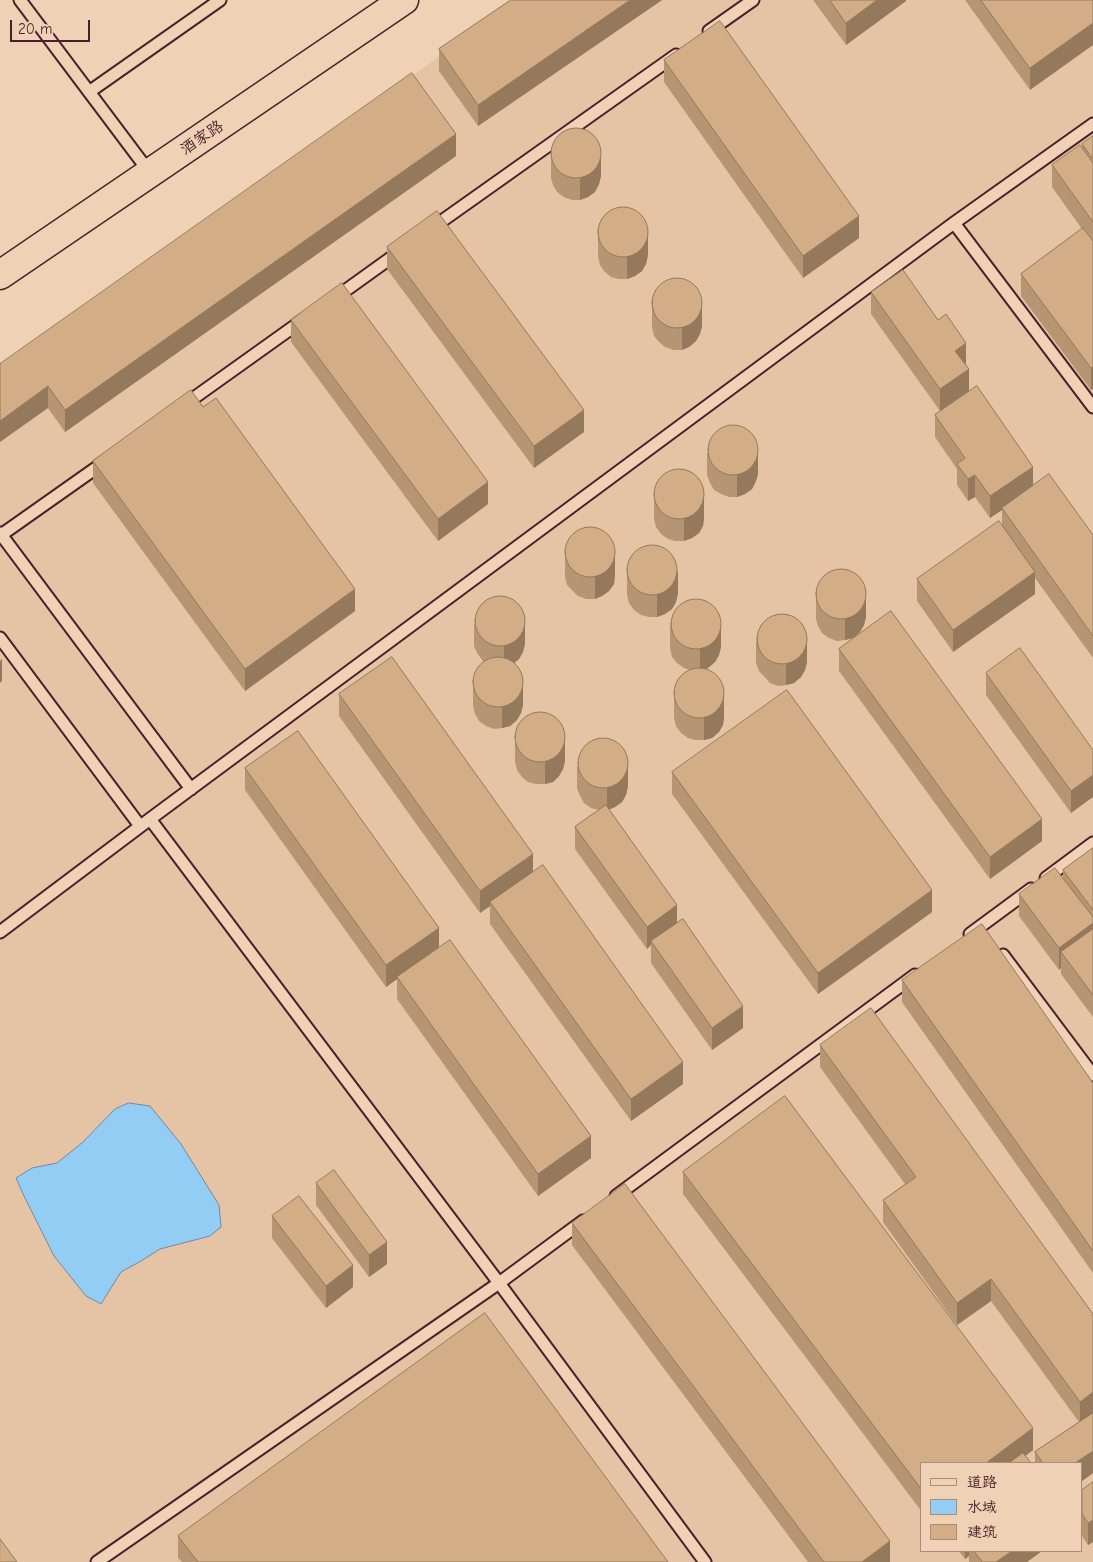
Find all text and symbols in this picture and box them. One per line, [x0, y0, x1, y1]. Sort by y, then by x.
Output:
scale bar [12, 10, 92, 42]
text: 20 m [18, 20, 52, 38]
street label: 酒家路 [177, 117, 227, 159]
legend [920, 1462, 1083, 1552]
text: 道路 [967, 1473, 997, 1491]
text: 水域 [967, 1498, 997, 1516]
text: 建筑 [967, 1523, 997, 1541]

